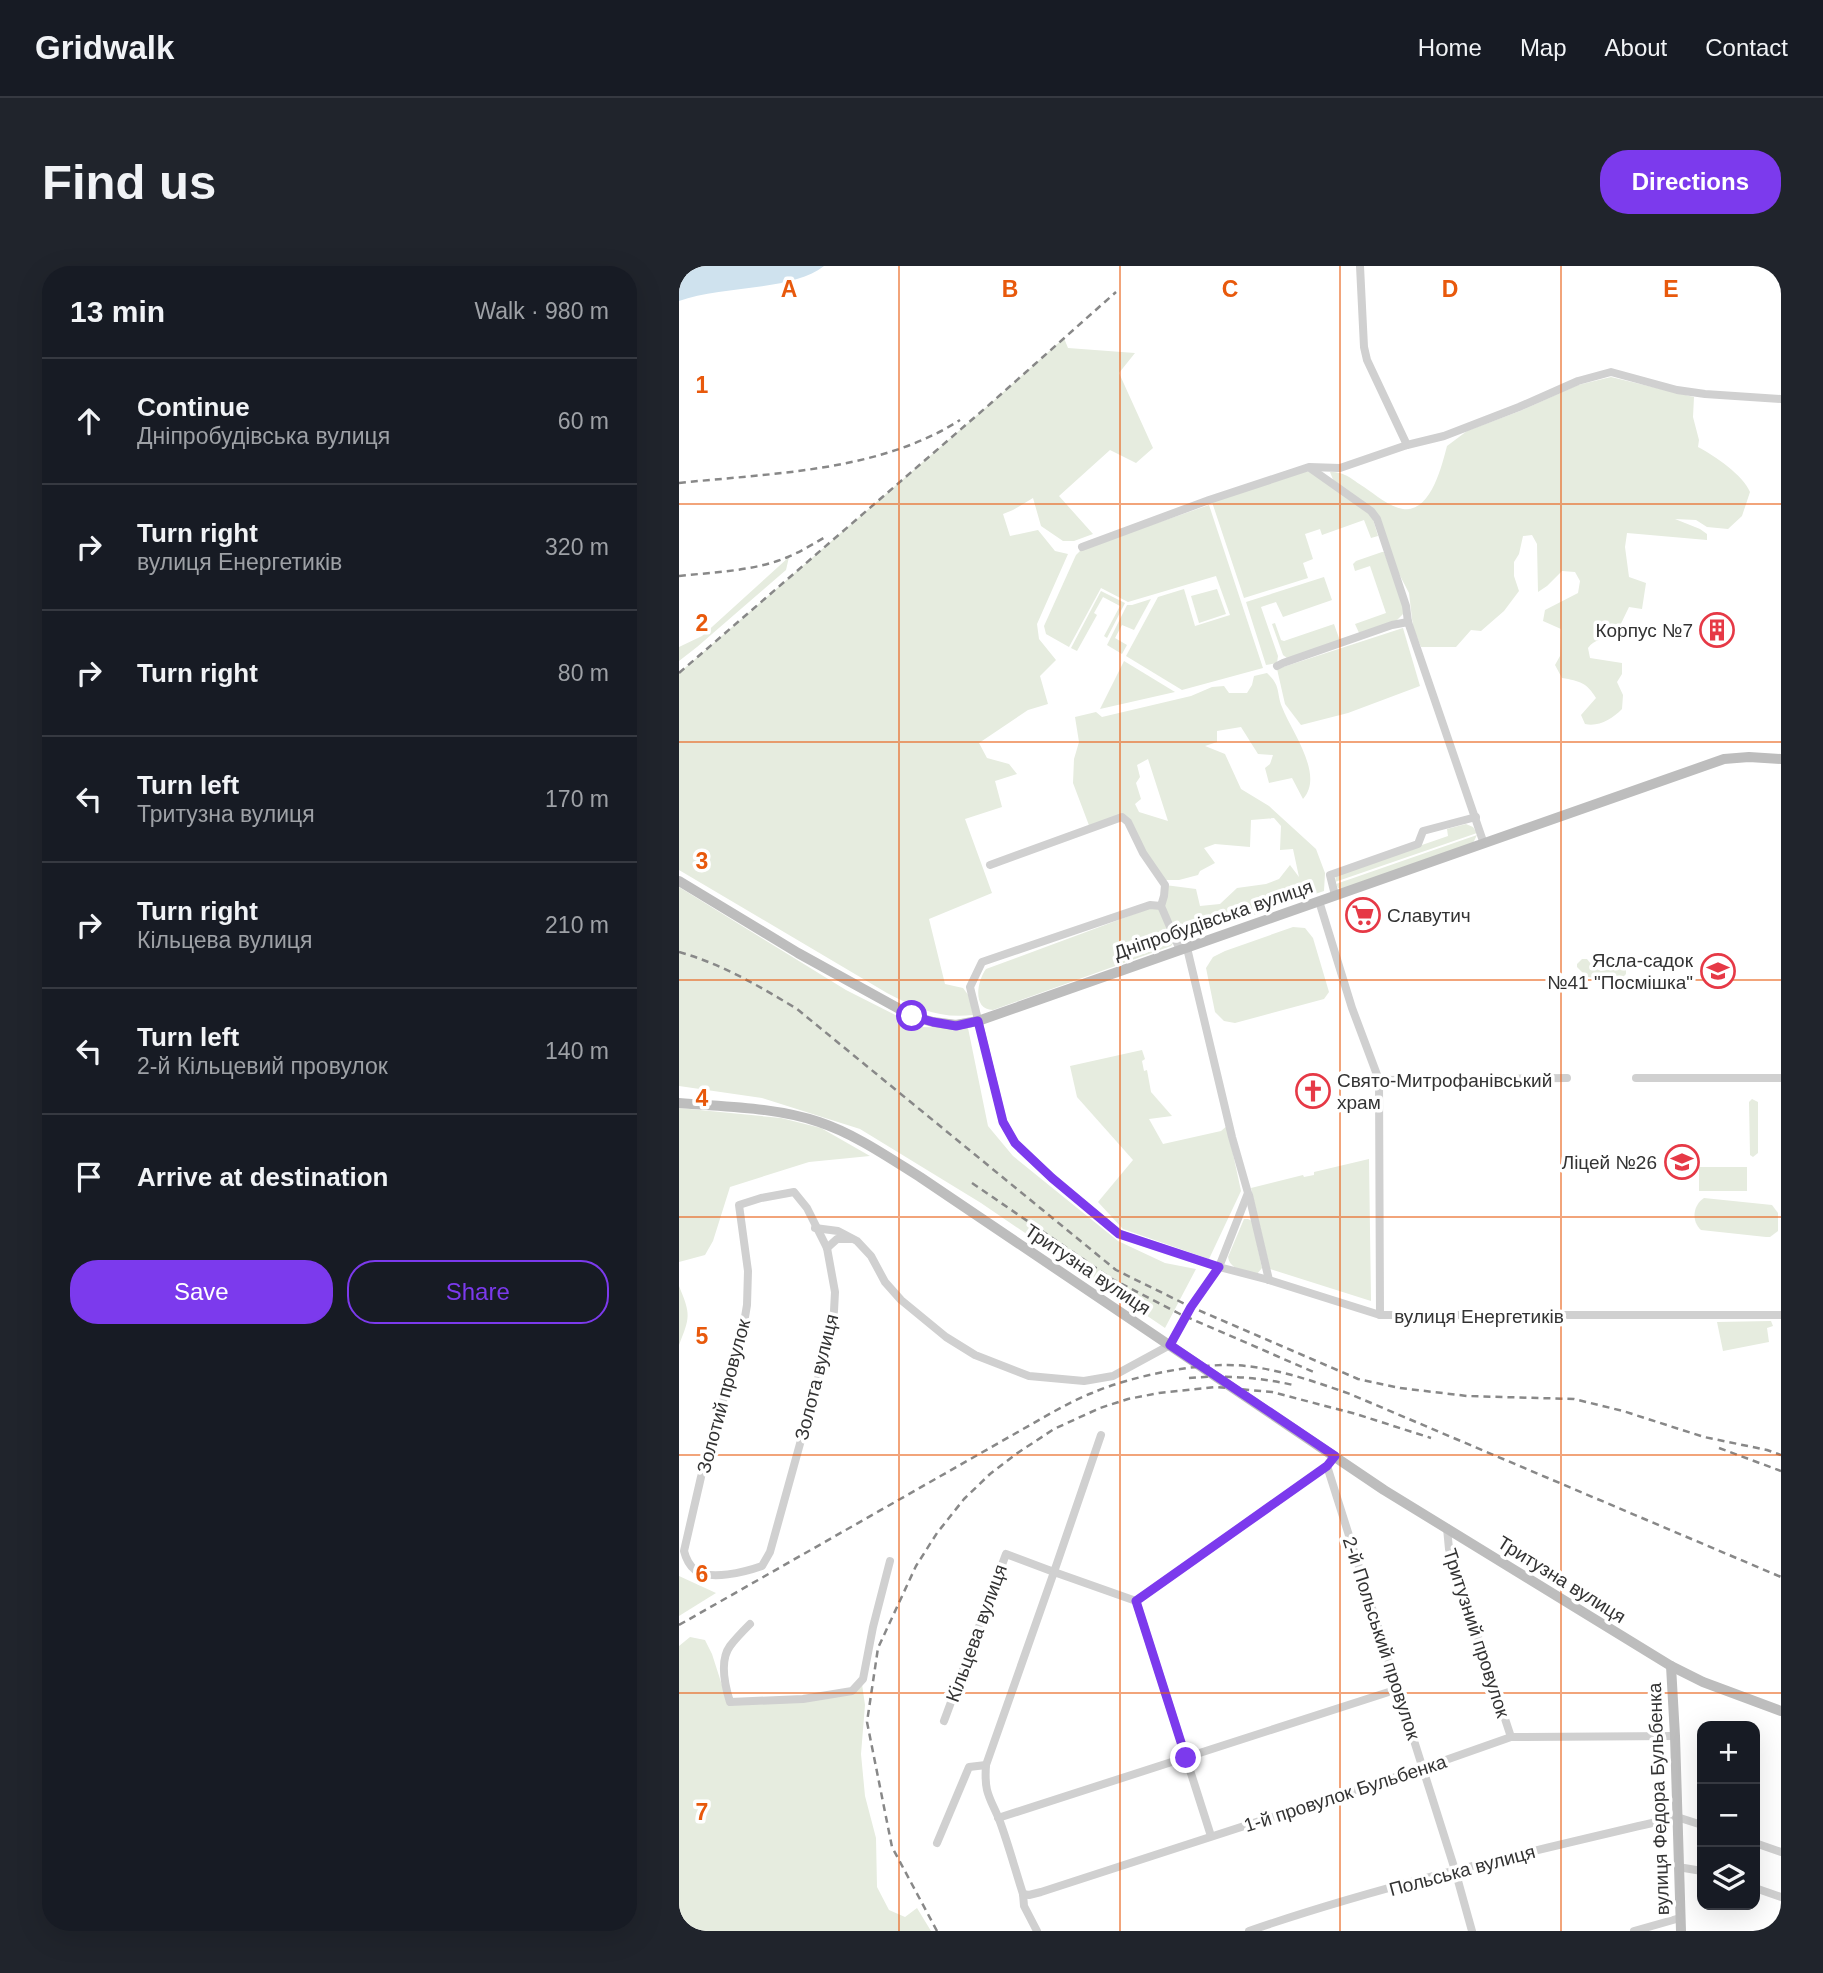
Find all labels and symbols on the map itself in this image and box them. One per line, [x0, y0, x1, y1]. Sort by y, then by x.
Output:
text: A [781, 276, 797, 302]
text: B [1002, 276, 1018, 302]
text: C [1222, 276, 1238, 302]
text: D [1442, 276, 1458, 302]
text: E [1663, 276, 1679, 302]
text: 1 [696, 372, 709, 398]
text: 2 [696, 610, 708, 636]
building icon: Корпус №7 [1698, 611, 1736, 649]
place label: Корпус №7 [1595, 620, 1693, 641]
text: 3 [696, 848, 708, 874]
street label: Дніпробудівська вулиця [1111, 876, 1315, 963]
supermarket icon: Славутич [1344, 896, 1382, 934]
place label: Славутич [1387, 905, 1471, 926]
place label: Ясла-садок №41 "Посмішка" [1547, 950, 1694, 993]
school or university icon: Ясла-садок №41 "Посмішка" [1699, 952, 1737, 990]
route start [896, 1000, 927, 1031]
place label: Свято-Митрофанівський храм [1337, 1070, 1552, 1113]
church icon: Свято-Митрофанівський храм [1294, 1072, 1332, 1110]
text: 4 [696, 1085, 709, 1111]
school or university icon: Ліцей №26 [1663, 1143, 1701, 1181]
place label: Ліцей №26 [1562, 1152, 1657, 1173]
street label: Тритузна вулиця [1021, 1220, 1154, 1319]
street label: вулиця Енергетиків [1394, 1306, 1564, 1327]
street label: Золота вулиця [791, 1312, 842, 1442]
street label: Золотий провулок [693, 1316, 754, 1475]
text: 5 [696, 1323, 709, 1349]
street label: Тритузна вулиця [1494, 1532, 1630, 1627]
street label: 2-й Польський провулок [1339, 1534, 1425, 1743]
street label: Тритузний провулок [1439, 1546, 1514, 1721]
text: 6 [696, 1561, 708, 1587]
street label: Кільцева вулиця [942, 1562, 1011, 1705]
street label: вулиця Федора Бульбенка [1644, 1682, 1673, 1916]
route end [1170, 1742, 1201, 1773]
street label: 1-й провулок Бульбенка [1241, 1751, 1449, 1836]
text: 7 [696, 1799, 708, 1825]
street label: Польська вулиця [1387, 1841, 1537, 1900]

